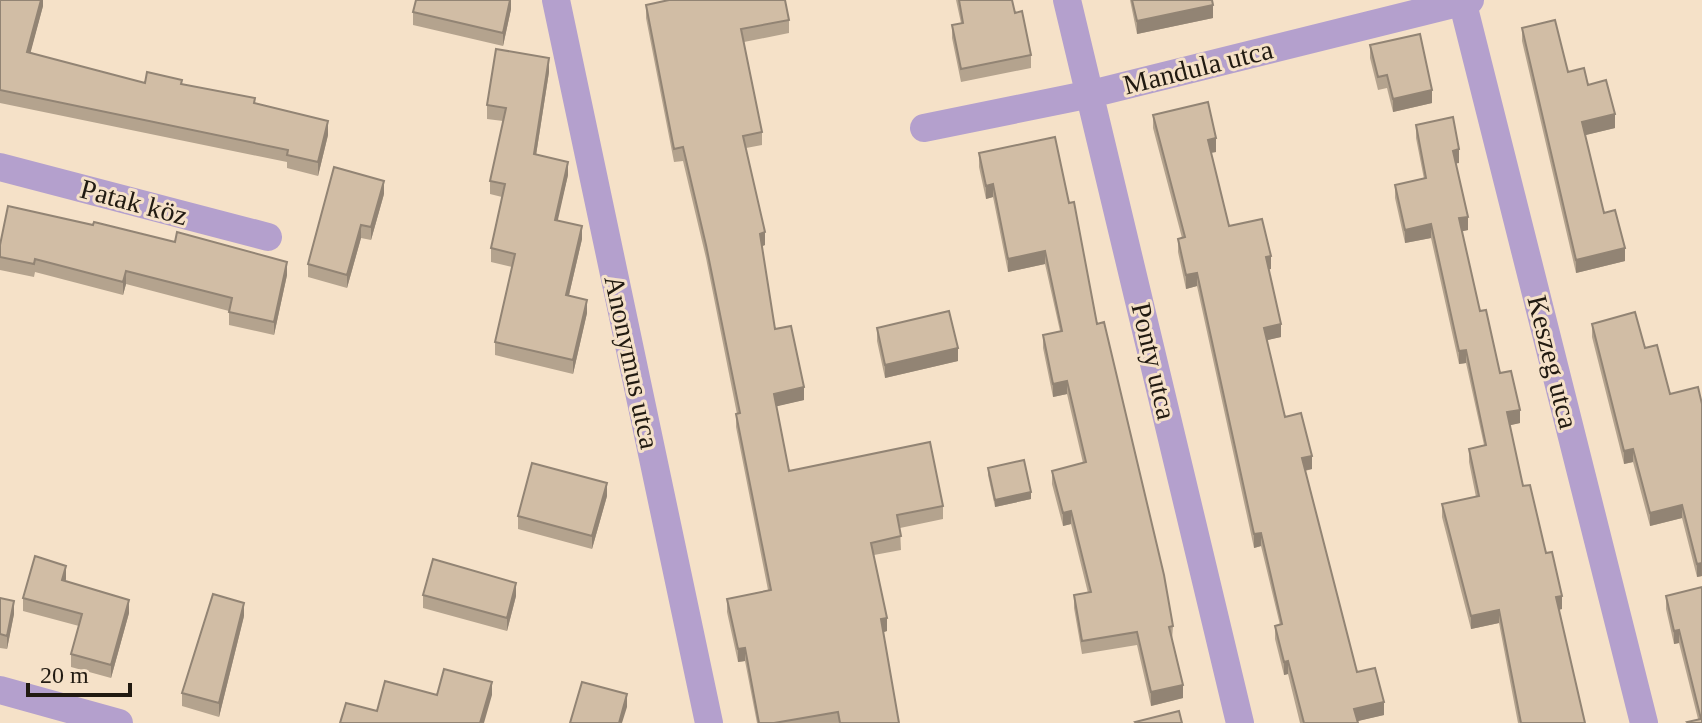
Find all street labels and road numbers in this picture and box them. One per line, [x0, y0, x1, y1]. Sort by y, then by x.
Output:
street label: Mandula utca [1120, 33, 1277, 101]
street label: Patak köz [77, 173, 191, 231]
street label: Anonymus utca [598, 272, 666, 452]
street label: Keszeg utca [1522, 292, 1585, 432]
street label: Ponty utca [1126, 300, 1183, 423]

